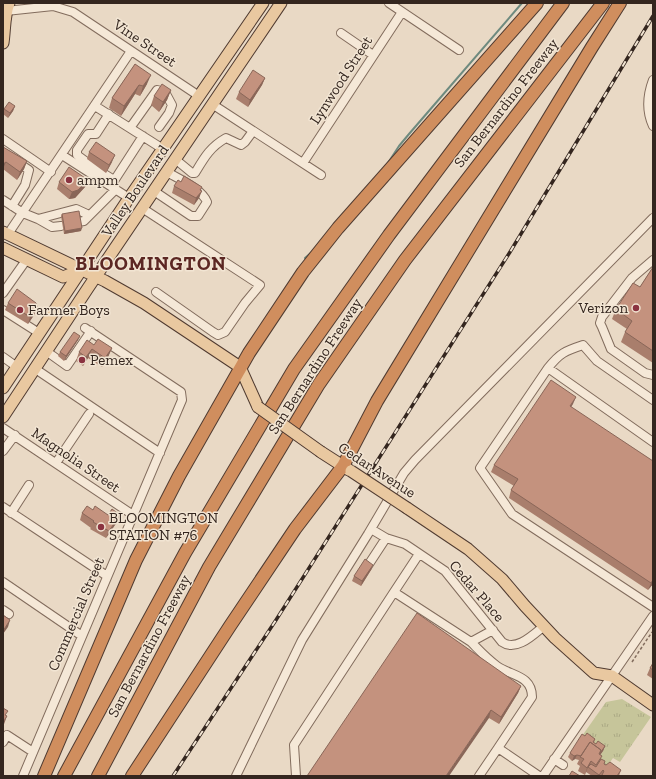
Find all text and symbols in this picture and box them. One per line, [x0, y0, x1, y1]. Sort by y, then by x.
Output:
street label: Vine Street [109, 15, 180, 71]
street label: Lynwood Street [306, 32, 376, 127]
street label: San Bernardino Freeway [450, 35, 562, 171]
street label: Valley Boulevard [97, 141, 173, 241]
place label: ampm [77, 171, 118, 189]
marker: ampm [64, 175, 74, 185]
district label: BLOOMINGTON [75, 252, 227, 275]
street label: San Bernardino Freeway [264, 294, 366, 437]
place label: Verizon [577, 299, 628, 317]
place label: Farmer Boys [28, 301, 110, 319]
marker: Verizon [631, 303, 641, 313]
marker: Farmer Boys [15, 305, 25, 315]
place label: Pemex [90, 351, 133, 369]
marker: Pemex [77, 355, 87, 365]
street label: Magnolia Street [28, 424, 124, 497]
street label: Cedar Avenue [335, 438, 419, 502]
place label: BLOOMINGTON STATION #76 [109, 509, 218, 544]
marker: BLOOMINGTON STATION #76 [96, 522, 106, 532]
street label: Commercial Street [44, 554, 108, 674]
street label: Cedar Place [445, 557, 509, 625]
street label: San Bernardino Freeway [104, 571, 194, 720]

